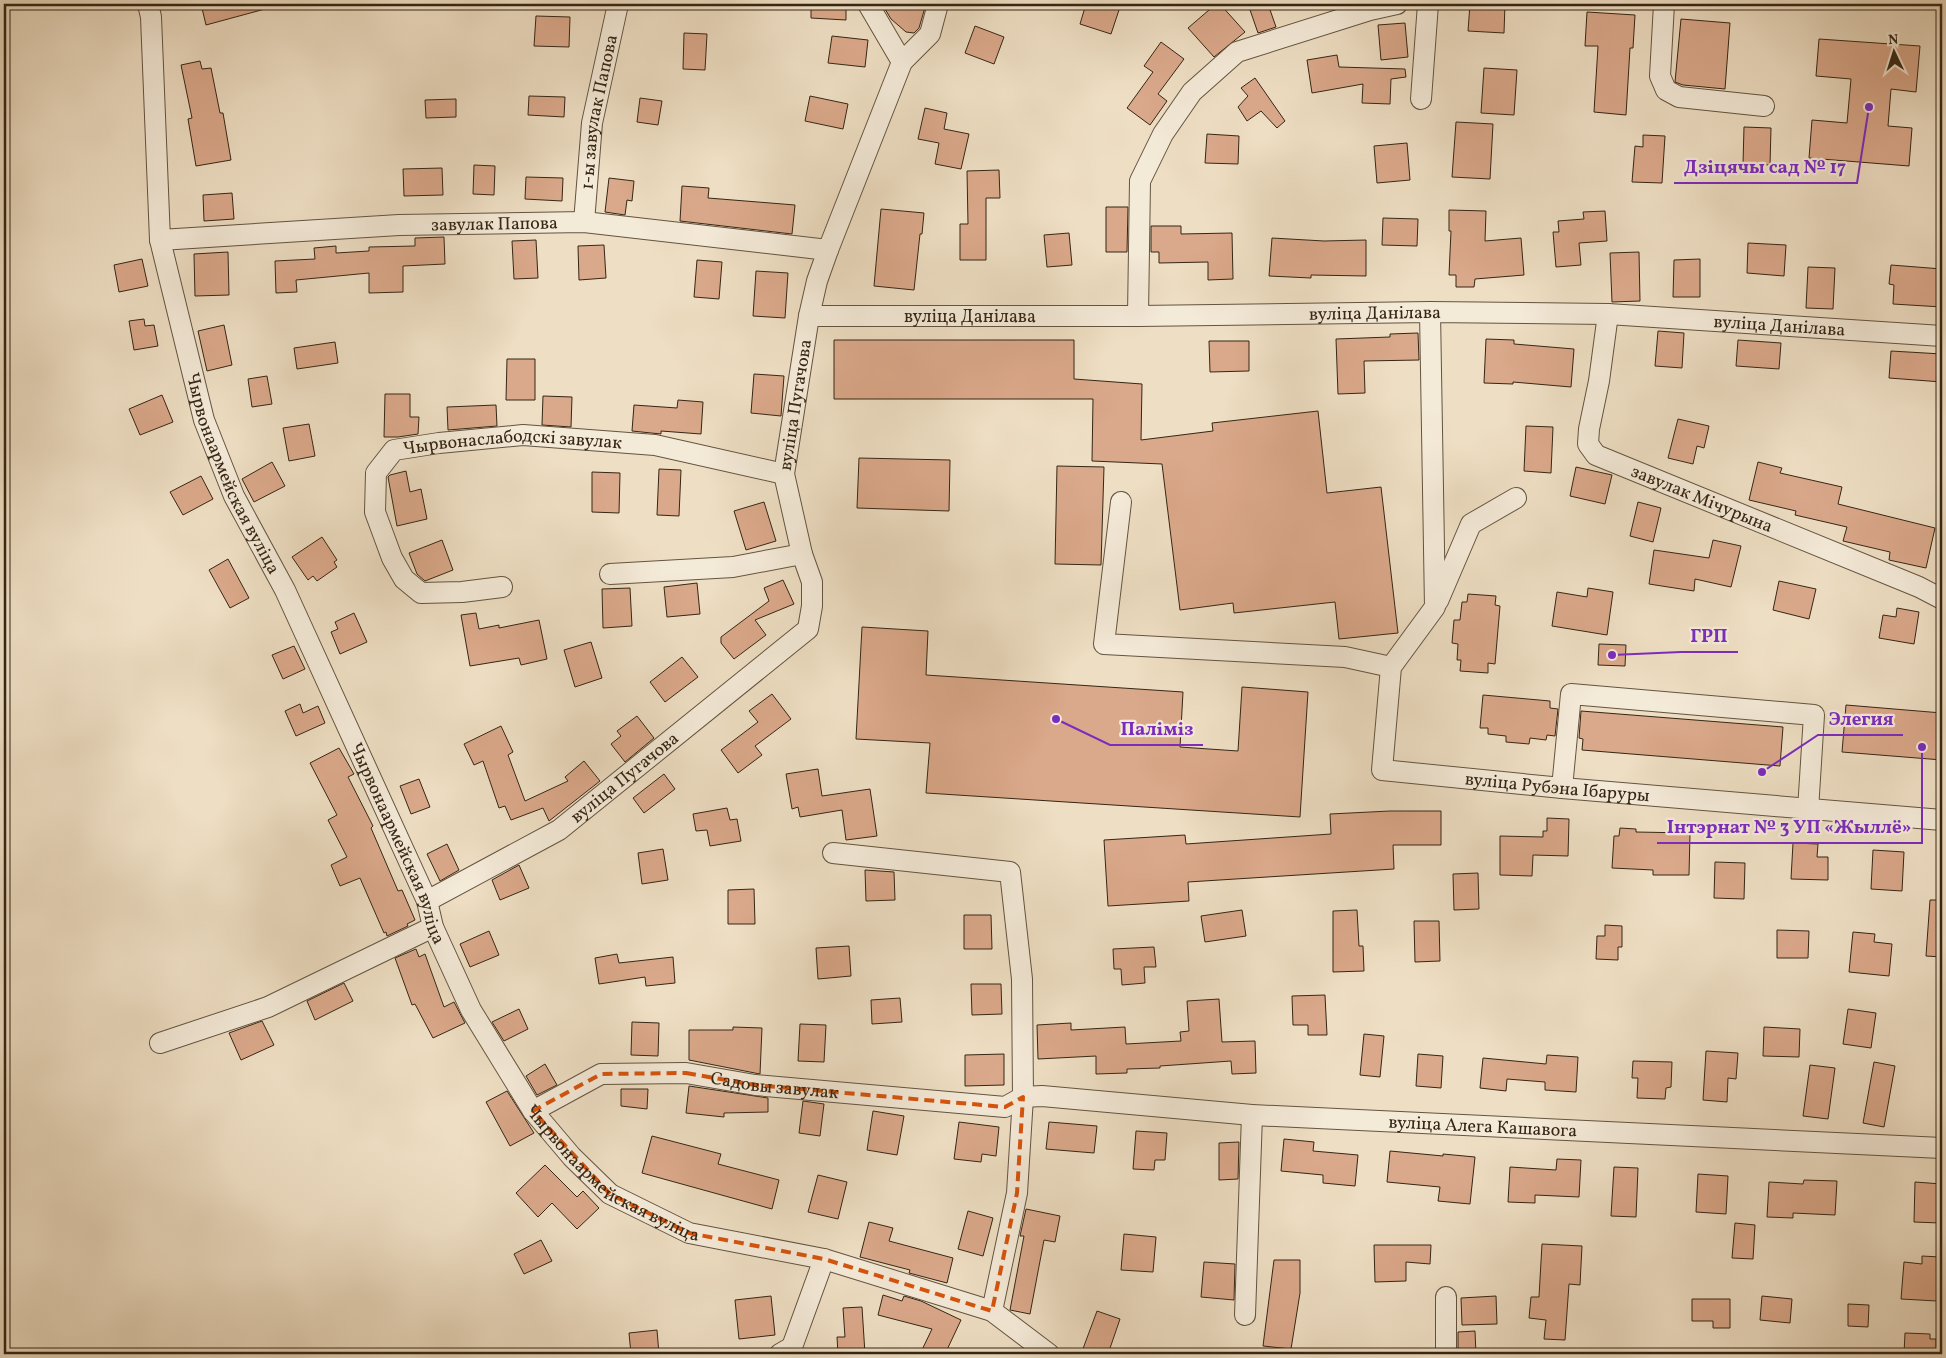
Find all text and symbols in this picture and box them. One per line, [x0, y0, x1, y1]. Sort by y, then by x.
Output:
north arrow [1868, 28, 1918, 78]
text: N [1887, 31, 1899, 50]
street label: 1-ы завулак Папова [576, 32, 625, 191]
callout: Дзіцячы сад № 17 [1674, 149, 1857, 183]
text: Дзіцячы сад № 17 [1684, 155, 1846, 181]
street label: завулак Папова [431, 211, 558, 238]
street label: вуліца Данілава [1309, 301, 1441, 328]
street label: вуліца Данілава [904, 305, 1036, 330]
street label: вуліца Данілава [1713, 310, 1846, 344]
street label: вуліца Пугачова [774, 338, 819, 473]
street label: Чырвонаармейская вуліца [179, 370, 285, 579]
street label: Чырвонаслабодскі завулак [401, 424, 623, 462]
street label: завулак Мічурына [1627, 460, 1776, 540]
callout: ГРП [1681, 618, 1738, 652]
text: ГРП [1690, 624, 1728, 650]
callout: Элегия [1818, 701, 1903, 735]
text: Элегия [1828, 707, 1894, 733]
callout: Паліміз [1110, 711, 1203, 745]
text: Паліміз [1120, 717, 1194, 743]
street label: вуліца Пугачова [566, 727, 685, 830]
street label: Чырвонаармейская вуліца [342, 739, 450, 949]
street label: вуліца Рубэна Ібаруры [1464, 767, 1651, 809]
callout: Інтэрнат № 3 УП «Жыллё» [1657, 809, 1922, 843]
text: Інтэрнат № 3 УП «Жыллё» [1667, 815, 1911, 841]
street label: Садовы завулак [708, 1066, 840, 1106]
street label: Чырвонаармейская вуліца [519, 1100, 701, 1249]
street label: вуліца Алега Кашавога [1388, 1111, 1578, 1145]

